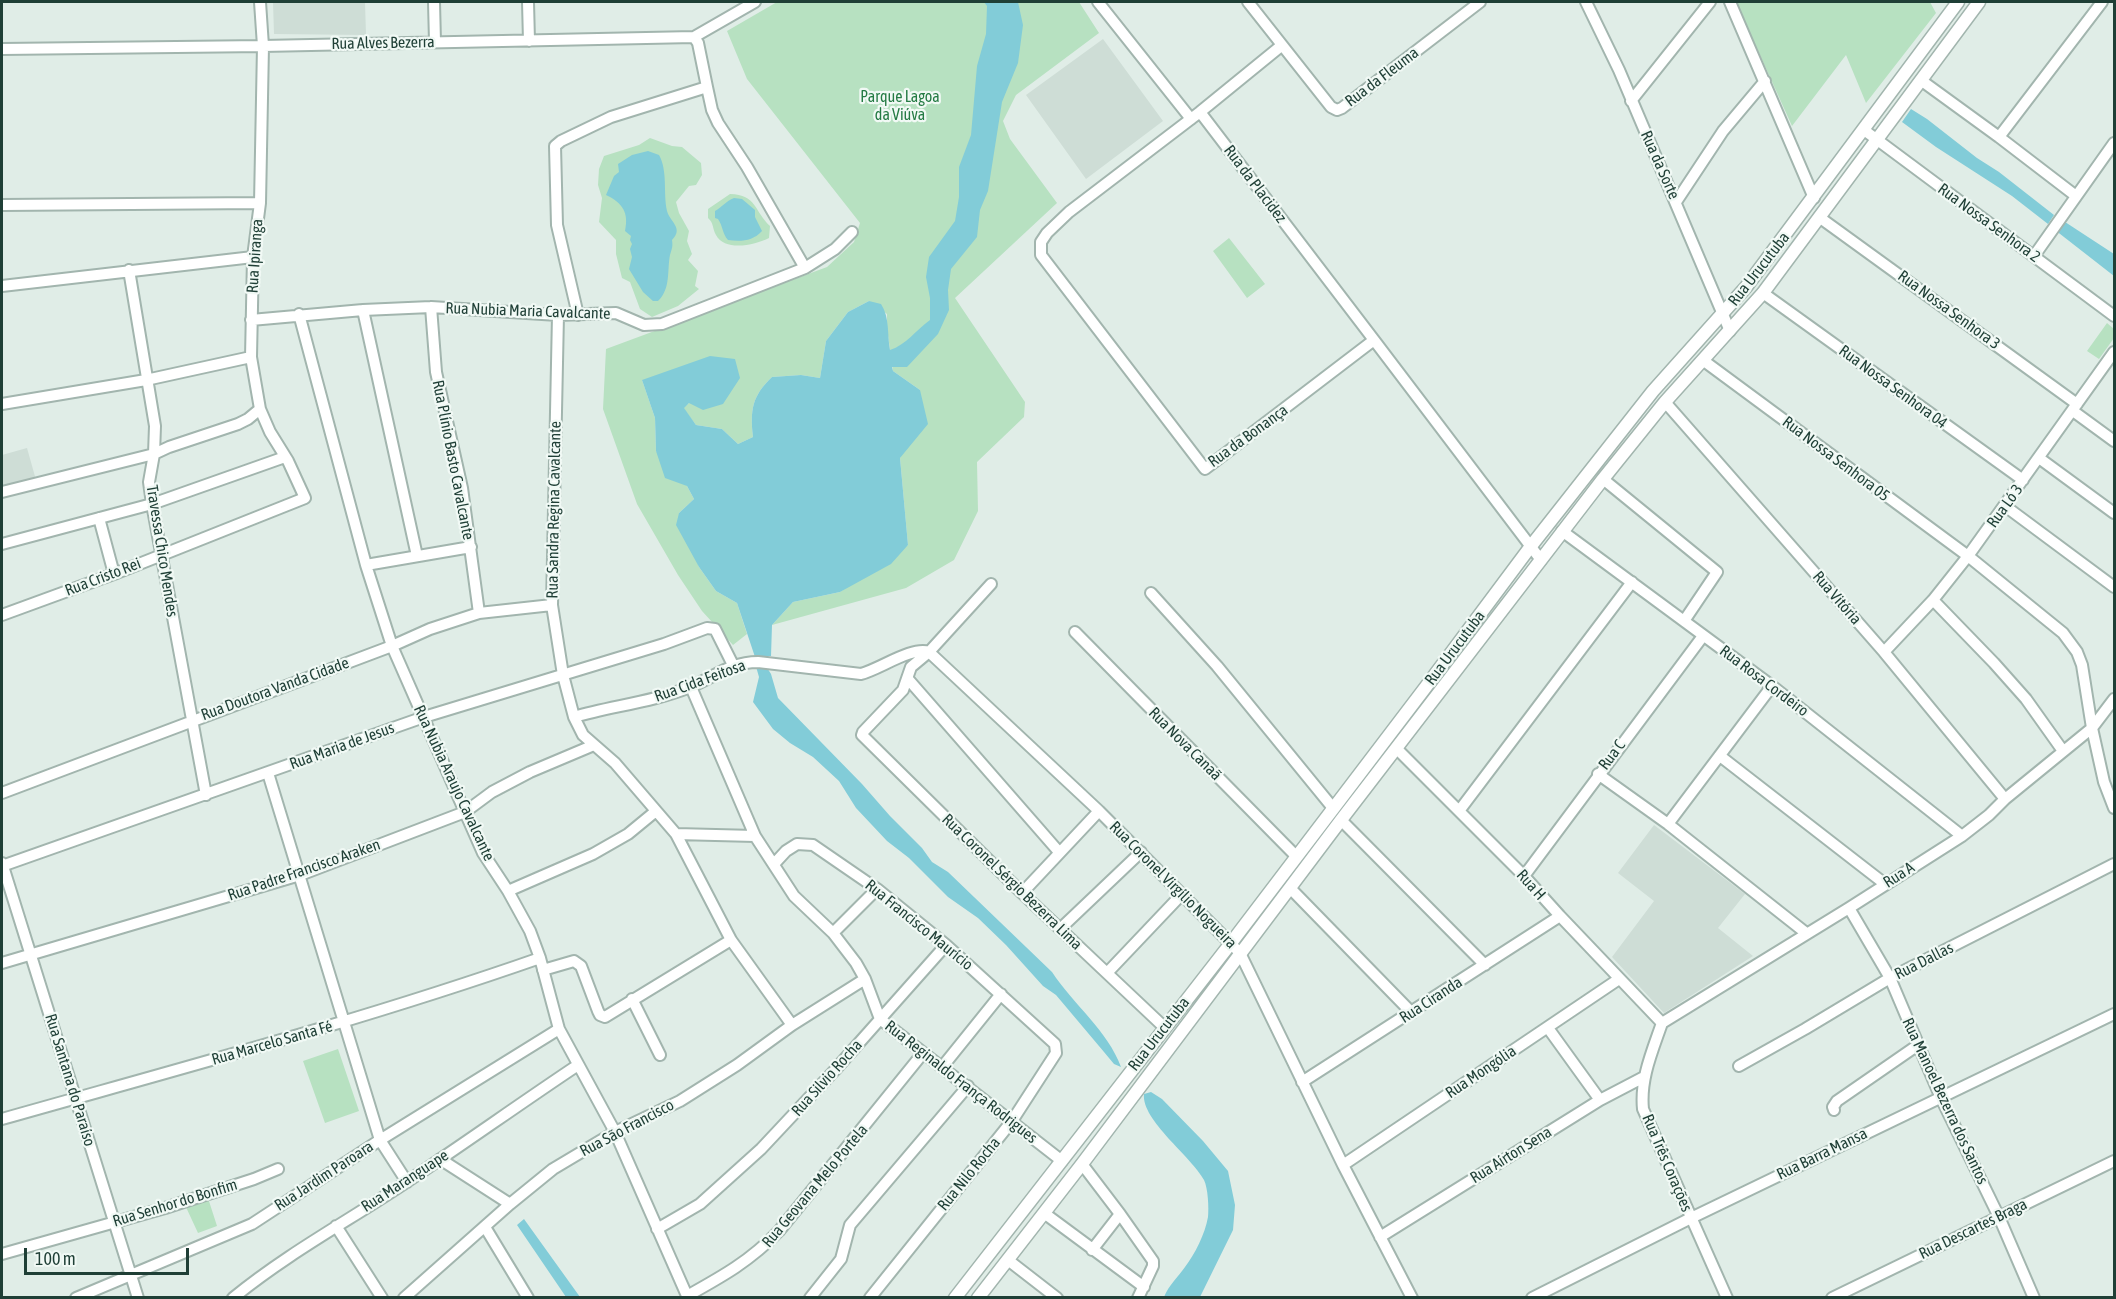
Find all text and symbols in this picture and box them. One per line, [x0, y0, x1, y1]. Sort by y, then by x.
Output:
street label: Rua Alves Bezerra [331, 33, 435, 53]
street label: Rua da Fleuma [1341, 43, 1423, 111]
park label: Parque Lagoa da Viúva [860, 87, 940, 125]
street label: Rua da Sorte [1636, 128, 1684, 202]
street label: Rua da Placidez [1220, 141, 1290, 227]
street label: Rua Nossa Senhora 2 [1934, 179, 2044, 267]
street label: Rua Ipiranga [243, 218, 267, 294]
street label: Rua Urucutuba [1724, 228, 1794, 310]
street label: Rua Nossa Senhora 3 [1894, 266, 2004, 354]
street label: Rua Nubia Maria Cavalcante [445, 299, 611, 323]
street label: Rua Nossa Senhora 04 [1835, 341, 1951, 433]
street label: Rua Plínio Basto Cavalcante [428, 378, 478, 542]
street label: Rua da Bonança [1204, 401, 1292, 471]
street label: Rua Nossa Senhora 05 [1779, 412, 1893, 506]
street label: Rua Sandra Regina Cavalcante [543, 421, 565, 599]
street label: Rua Ló 3 [1983, 481, 2027, 531]
street label: Travessa Chico Mendes [142, 484, 182, 618]
street label: Rua Cristo Rei [62, 554, 144, 600]
street label: Rua Vitória [1809, 567, 1865, 629]
street label: Rua Urucutuba [1421, 607, 1489, 689]
street label: Rua Rosa Cordeiro [1716, 641, 1812, 721]
street label: Rua Doutora Vanda Cidade [198, 653, 352, 725]
street label: Rua Cida Feitosa [652, 656, 748, 706]
street label: Rua Nubia Araujo Cavalcante [409, 702, 499, 864]
street label: Rua Nova Canaã [1144, 703, 1226, 785]
street label: Rua Maria de Jesus [287, 718, 397, 774]
street label: Rua C [1595, 736, 1629, 774]
street label: Rua Coronel Sérgio Bezerra Lima [938, 810, 1086, 954]
street label: Rua Coronel Virgílio Nogueira [1105, 817, 1241, 953]
street label: Rua Padre Francisco Araken [225, 835, 383, 905]
street label: Rua A [1880, 858, 1918, 892]
street label: Rua H [1512, 866, 1550, 904]
street label: Rua Francisco Maurício [861, 876, 977, 974]
street label: Rua Dallas [1891, 938, 1957, 984]
street label: Rua Ciranda [1396, 973, 1466, 1027]
street label: Rua Urucutuba [1124, 993, 1194, 1075]
street label: Rua Santana do Paraíso [41, 1011, 99, 1149]
street label: Rua Manoel Bezerra dos Santos [1898, 1015, 1992, 1187]
street label: Rua Marcelo Santa Fé [209, 1017, 335, 1069]
street label: Rua Reginaldo França Rodrigues [881, 1017, 1041, 1147]
street label: Rua Silvio Rocha [788, 1036, 866, 1120]
street label: Rua Mongólia [1442, 1041, 1520, 1103]
street label: Rua São Francisco [577, 1095, 677, 1161]
street label: Rua Três Corações [1638, 1111, 1696, 1215]
street label: Rua Geovana Melo Portela [758, 1121, 872, 1251]
street label: Rua Aírton Sena [1467, 1122, 1555, 1188]
street label: Rua Barra Mansa [1774, 1124, 1870, 1184]
street label: Rua Nilo Rocha [934, 1133, 1004, 1215]
street label: Rua Jardim Paroara [271, 1137, 377, 1215]
street label: Rua Maranguape [358, 1146, 452, 1216]
street label: Rua Senhor do Bonfim [110, 1175, 240, 1231]
street label: Rua Descartes Braga [1916, 1194, 2030, 1264]
scale bar [27, 1236, 192, 1274]
text: 100 m [35, 1248, 76, 1269]

